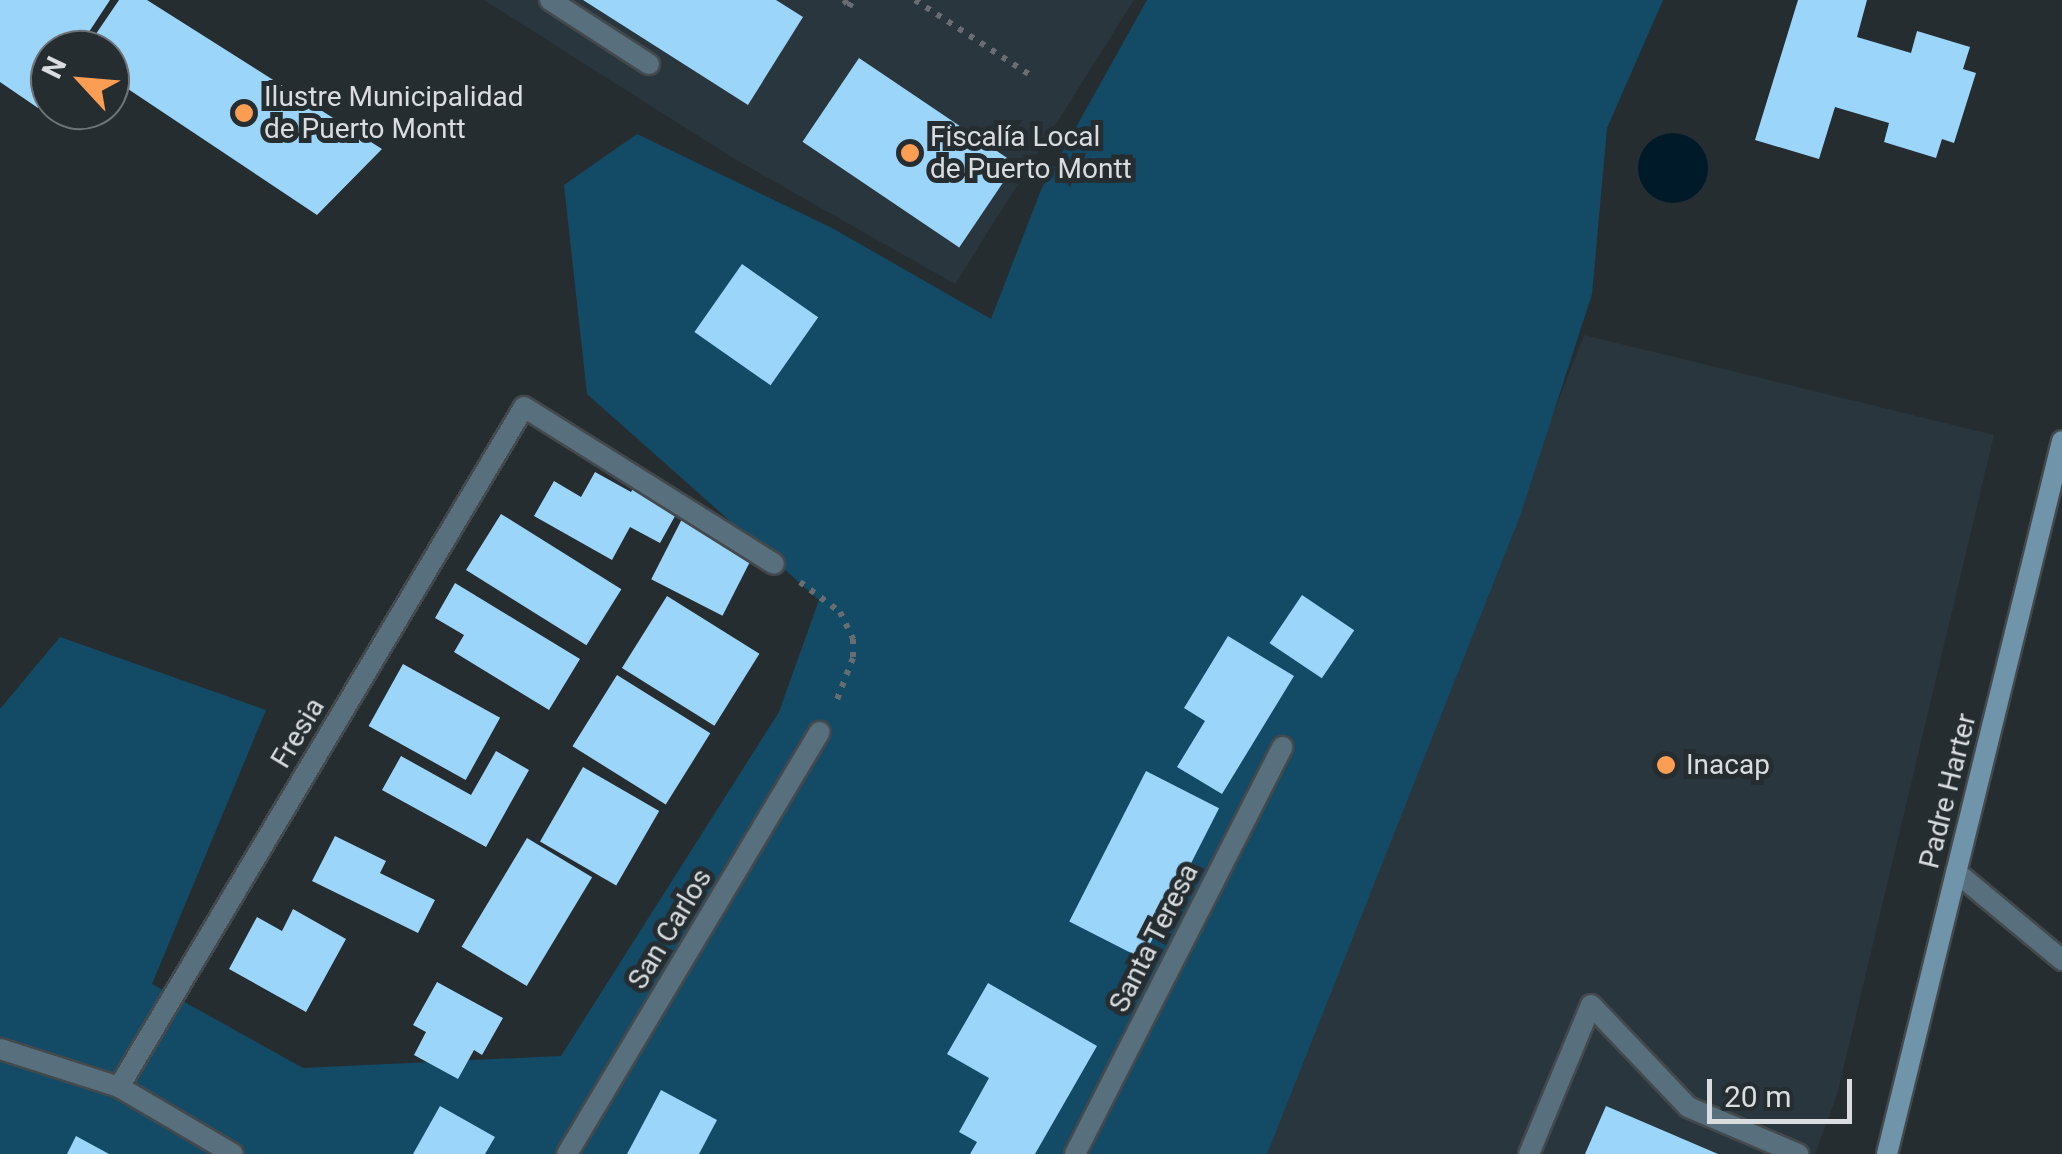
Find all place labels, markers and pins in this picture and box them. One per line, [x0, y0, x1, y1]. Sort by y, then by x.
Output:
place label: Ilustre Municipalidad de Puerto Montt [264, 80, 523, 146]
marker: Ilustre Municipalidad de Puerto Montt [233, 102, 255, 124]
place label: Fiscalía Local de Puerto Montt [930, 120, 1132, 186]
marker: Fiscalía Local de Puerto Montt [899, 142, 921, 164]
place label: Inacap [1686, 748, 1770, 782]
marker: Inacap [1655, 754, 1677, 776]

